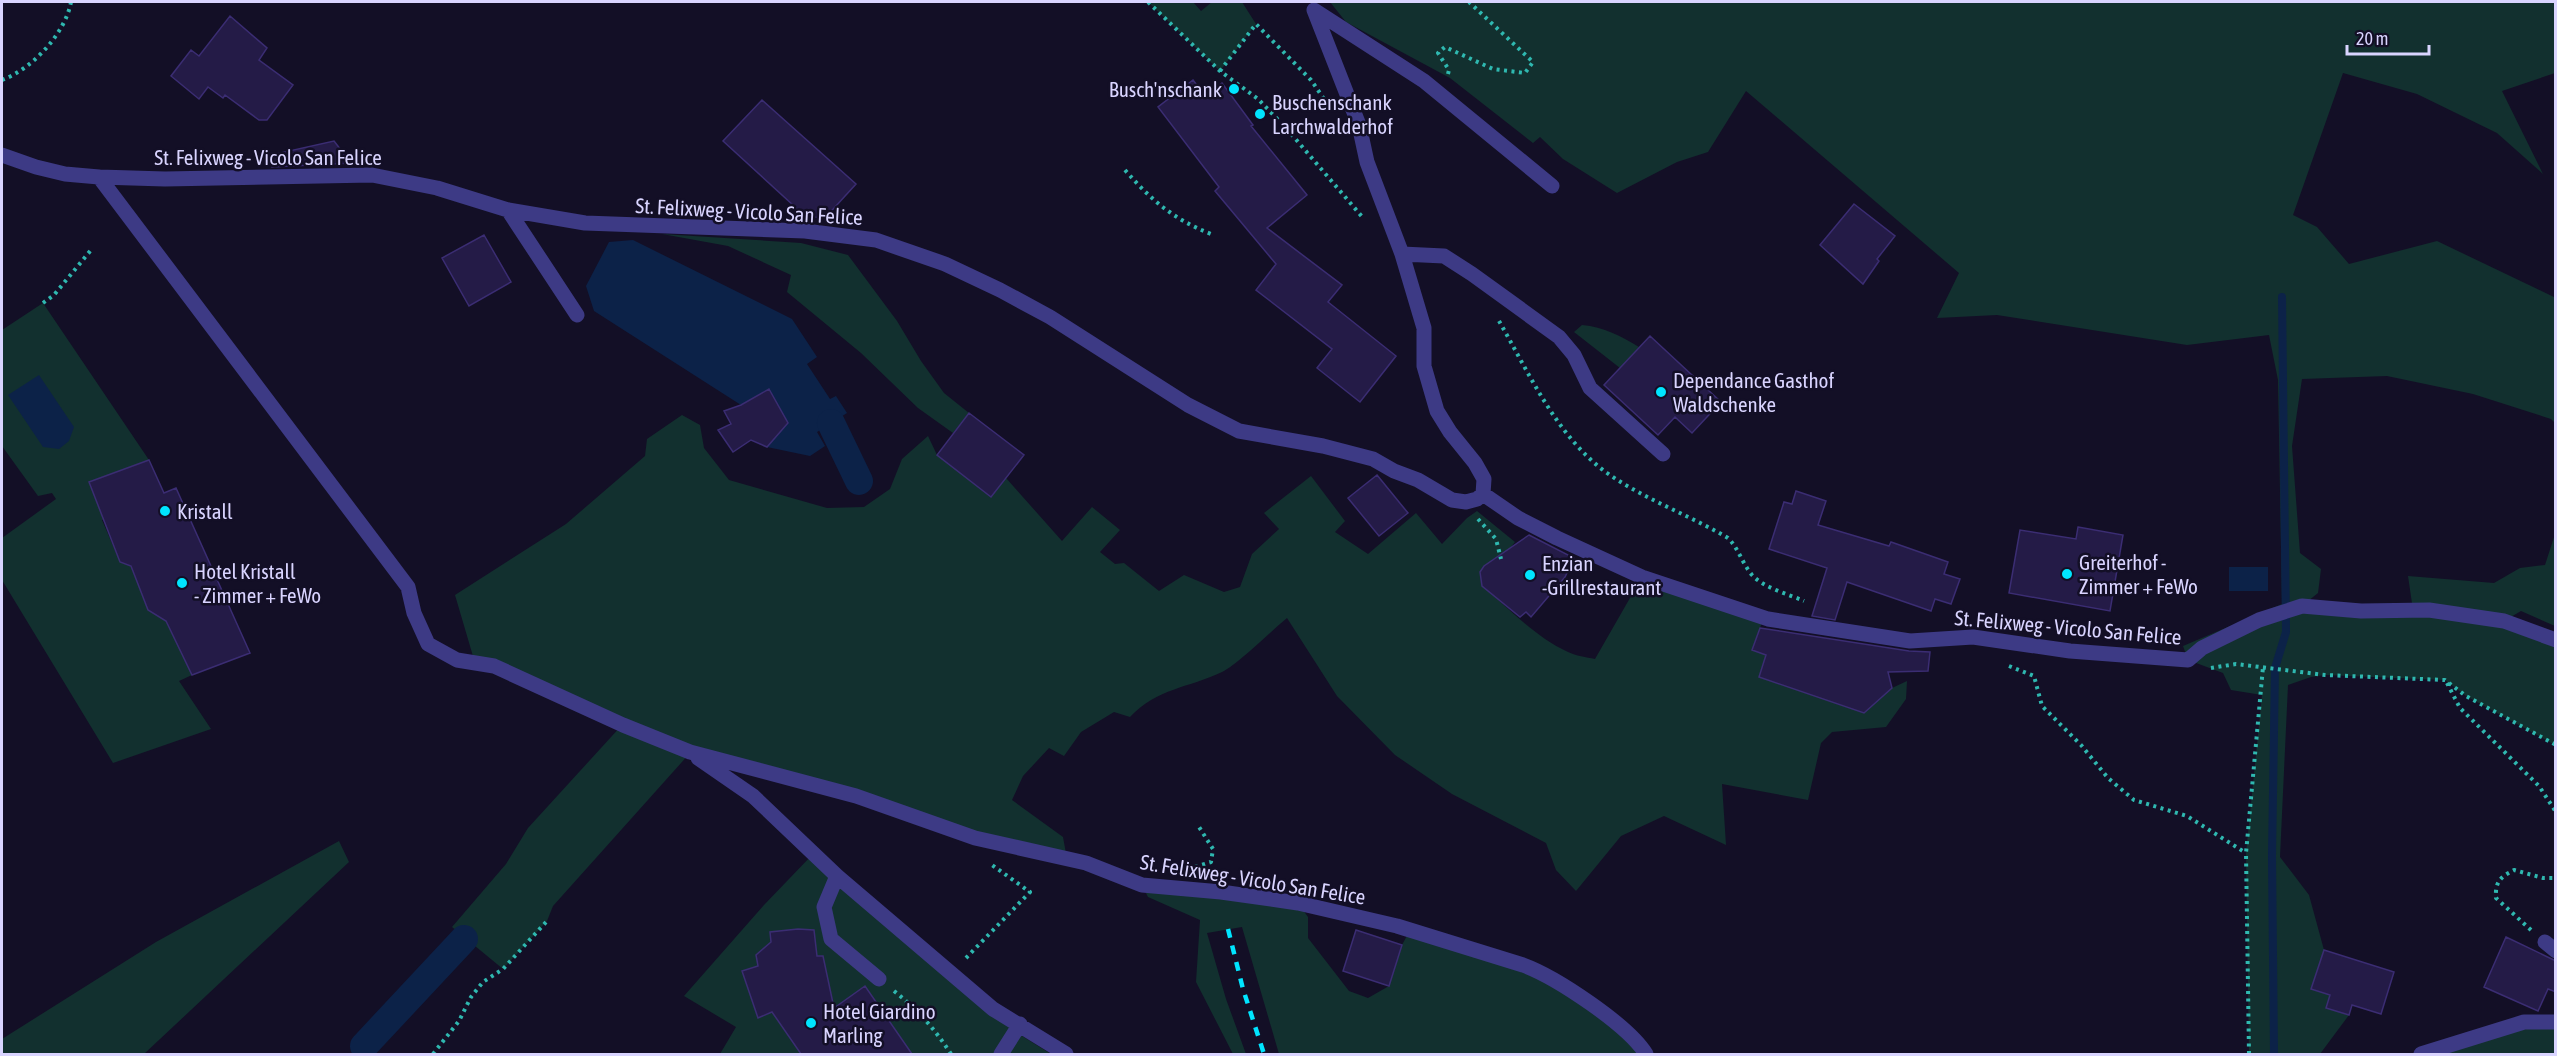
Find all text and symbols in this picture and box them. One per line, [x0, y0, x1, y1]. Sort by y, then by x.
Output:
scale bar [2347, 18, 2430, 56]
text: 20 m [2356, 28, 2388, 49]
place label: Busch'nschank [1109, 77, 1222, 101]
marker: Busch'nschank [1227, 82, 1241, 96]
place label: Buschenschank Larchwalderhof [1272, 90, 1393, 138]
marker: Buschenschank Larchwalderhof [1253, 107, 1267, 121]
street label: St. Felixweg - Vicolo San Felice [154, 145, 382, 169]
street label: St. Felixweg - Vicolo San Felice [635, 193, 863, 229]
place label: Dependance Gasthof Waldschenke [1673, 368, 1834, 416]
marker: Dependance Gasthof Waldschenke [1654, 385, 1668, 399]
place label: Kristall [177, 499, 233, 523]
marker: Kristall [158, 504, 172, 518]
place label: Greiterhof - Zimmer + FeWo [2079, 550, 2198, 598]
place label: Enzian -Grillrestaurant [1542, 551, 1661, 599]
place label: Hotel Kristall - Zimmer + FeWo [194, 559, 321, 607]
marker: Greiterhof - Zimmer + FeWo [2060, 567, 2074, 581]
marker: Enzian -Grillrestaurant [1523, 568, 1537, 582]
marker: Hotel Kristall - Zimmer + FeWo [175, 576, 189, 590]
street label: St. Felixweg - Vicolo San Felice [1954, 605, 2182, 649]
street label: St. Felixweg - Vicolo San Felice [1139, 849, 1367, 909]
place label: Hotel Giardino Marling [823, 999, 936, 1047]
marker: Hotel Giardino Marling [804, 1016, 818, 1030]

